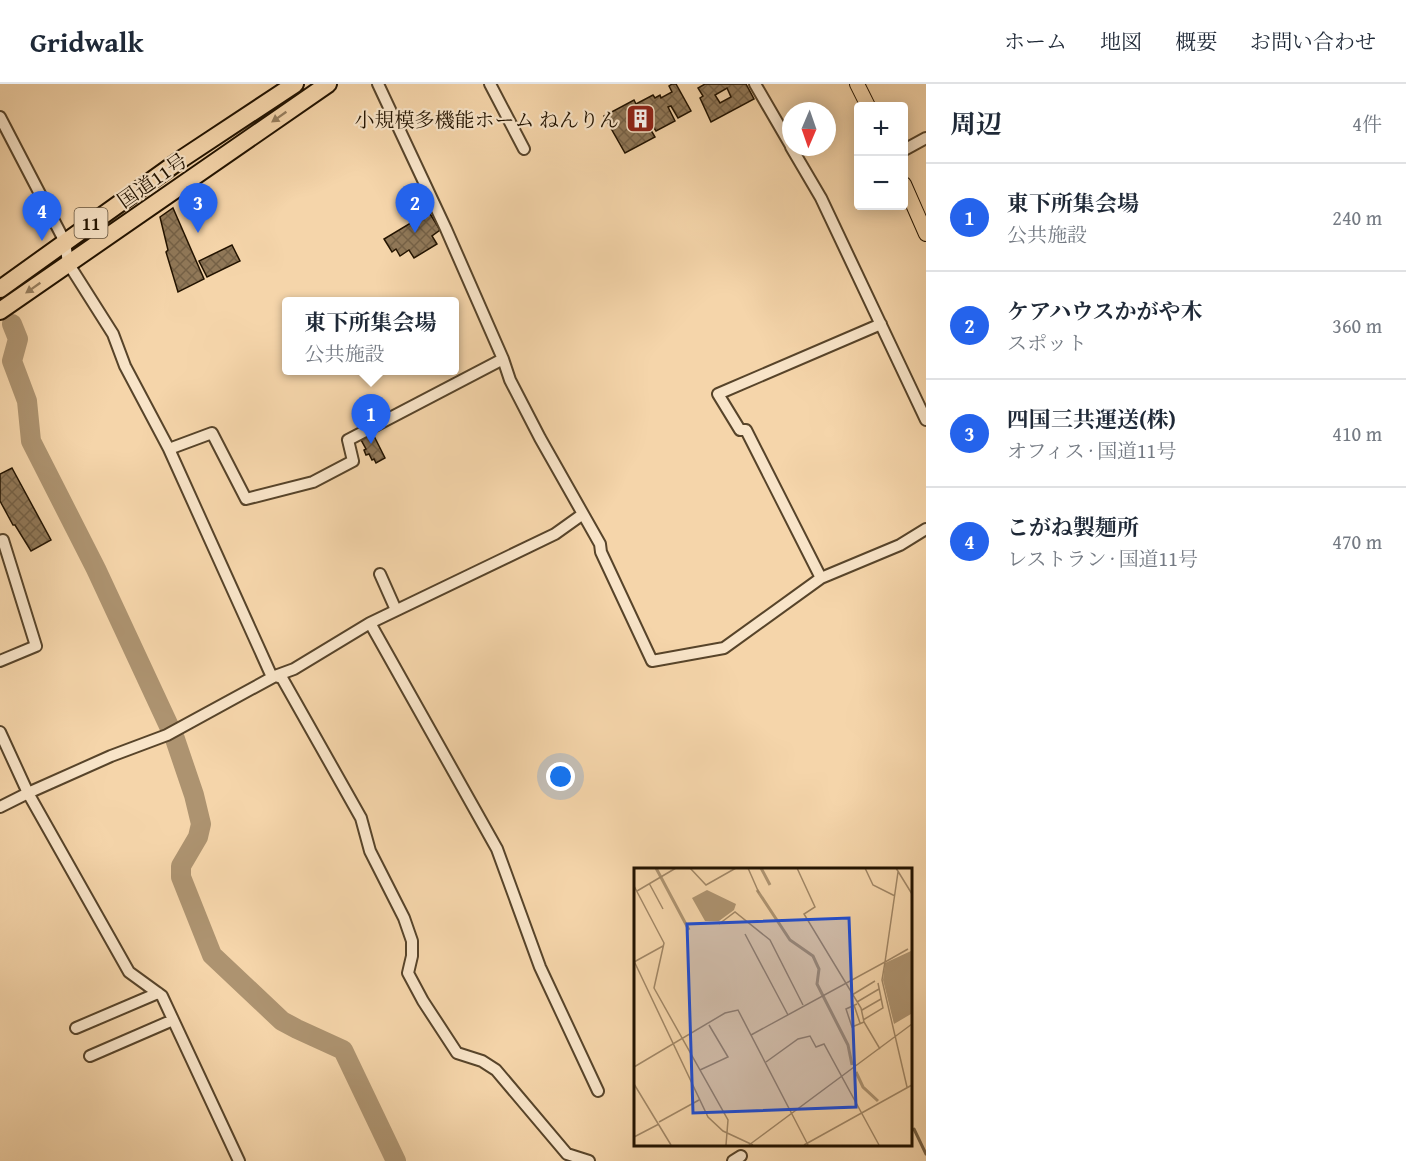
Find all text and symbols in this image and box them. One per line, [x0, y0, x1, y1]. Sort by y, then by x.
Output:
text: Gridwalk [30, 21, 143, 62]
text: ホーム [1004, 26, 1067, 57]
text: 地図 [1100, 26, 1142, 57]
text: 概要 [1175, 26, 1217, 57]
text: お問い合わせ [1250, 26, 1376, 57]
north arrow [782, 102, 836, 156]
map controls [854, 102, 908, 210]
button: + [854, 102, 908, 156]
building icon: 小規模多機能ホーム ねんりん [624, 103, 656, 135]
text: 周辺 [950, 104, 1002, 143]
place label: 小規模多機能ホーム ねんりん [355, 105, 619, 134]
text: 4件 [1352, 109, 1382, 138]
one-way arrow [272, 111, 288, 123]
street label: 国道11号 [111, 145, 193, 215]
button: − [854, 156, 908, 210]
pin: 3 [178, 184, 218, 233]
pin: 2 [396, 184, 434, 233]
text: 東下所集会場 [1007, 187, 1139, 219]
pin: 4 [22, 192, 62, 241]
text: 1 [964, 203, 975, 232]
text: 240 m [1332, 203, 1382, 232]
road number: 11 [74, 208, 107, 238]
text: 公共施設 [1007, 220, 1087, 249]
one-way arrow [25, 282, 41, 294]
text: ケアハウスかがや木 [1007, 295, 1203, 327]
popup [282, 297, 459, 375]
text: 東下所集会場 [304, 306, 437, 338]
text: 2 [964, 311, 975, 340]
text: 360 m [1332, 311, 1382, 340]
text: スポット [1007, 328, 1087, 357]
text: 公共施設 [304, 339, 384, 368]
pin: 1 [352, 394, 391, 444]
text: 四国三共運送(株) [1007, 403, 1176, 435]
text: 3 [964, 419, 975, 448]
text: 410 m [1332, 419, 1382, 448]
text: オフィス · 国道11号 [1007, 436, 1176, 465]
text: こがね製麺所 [1007, 511, 1139, 543]
text: 4 [964, 527, 975, 556]
text: 470 m [1332, 527, 1382, 556]
text: レストラン · 国道11号 [1007, 544, 1198, 573]
your location [546, 762, 575, 791]
inset map [634, 868, 911, 1146]

